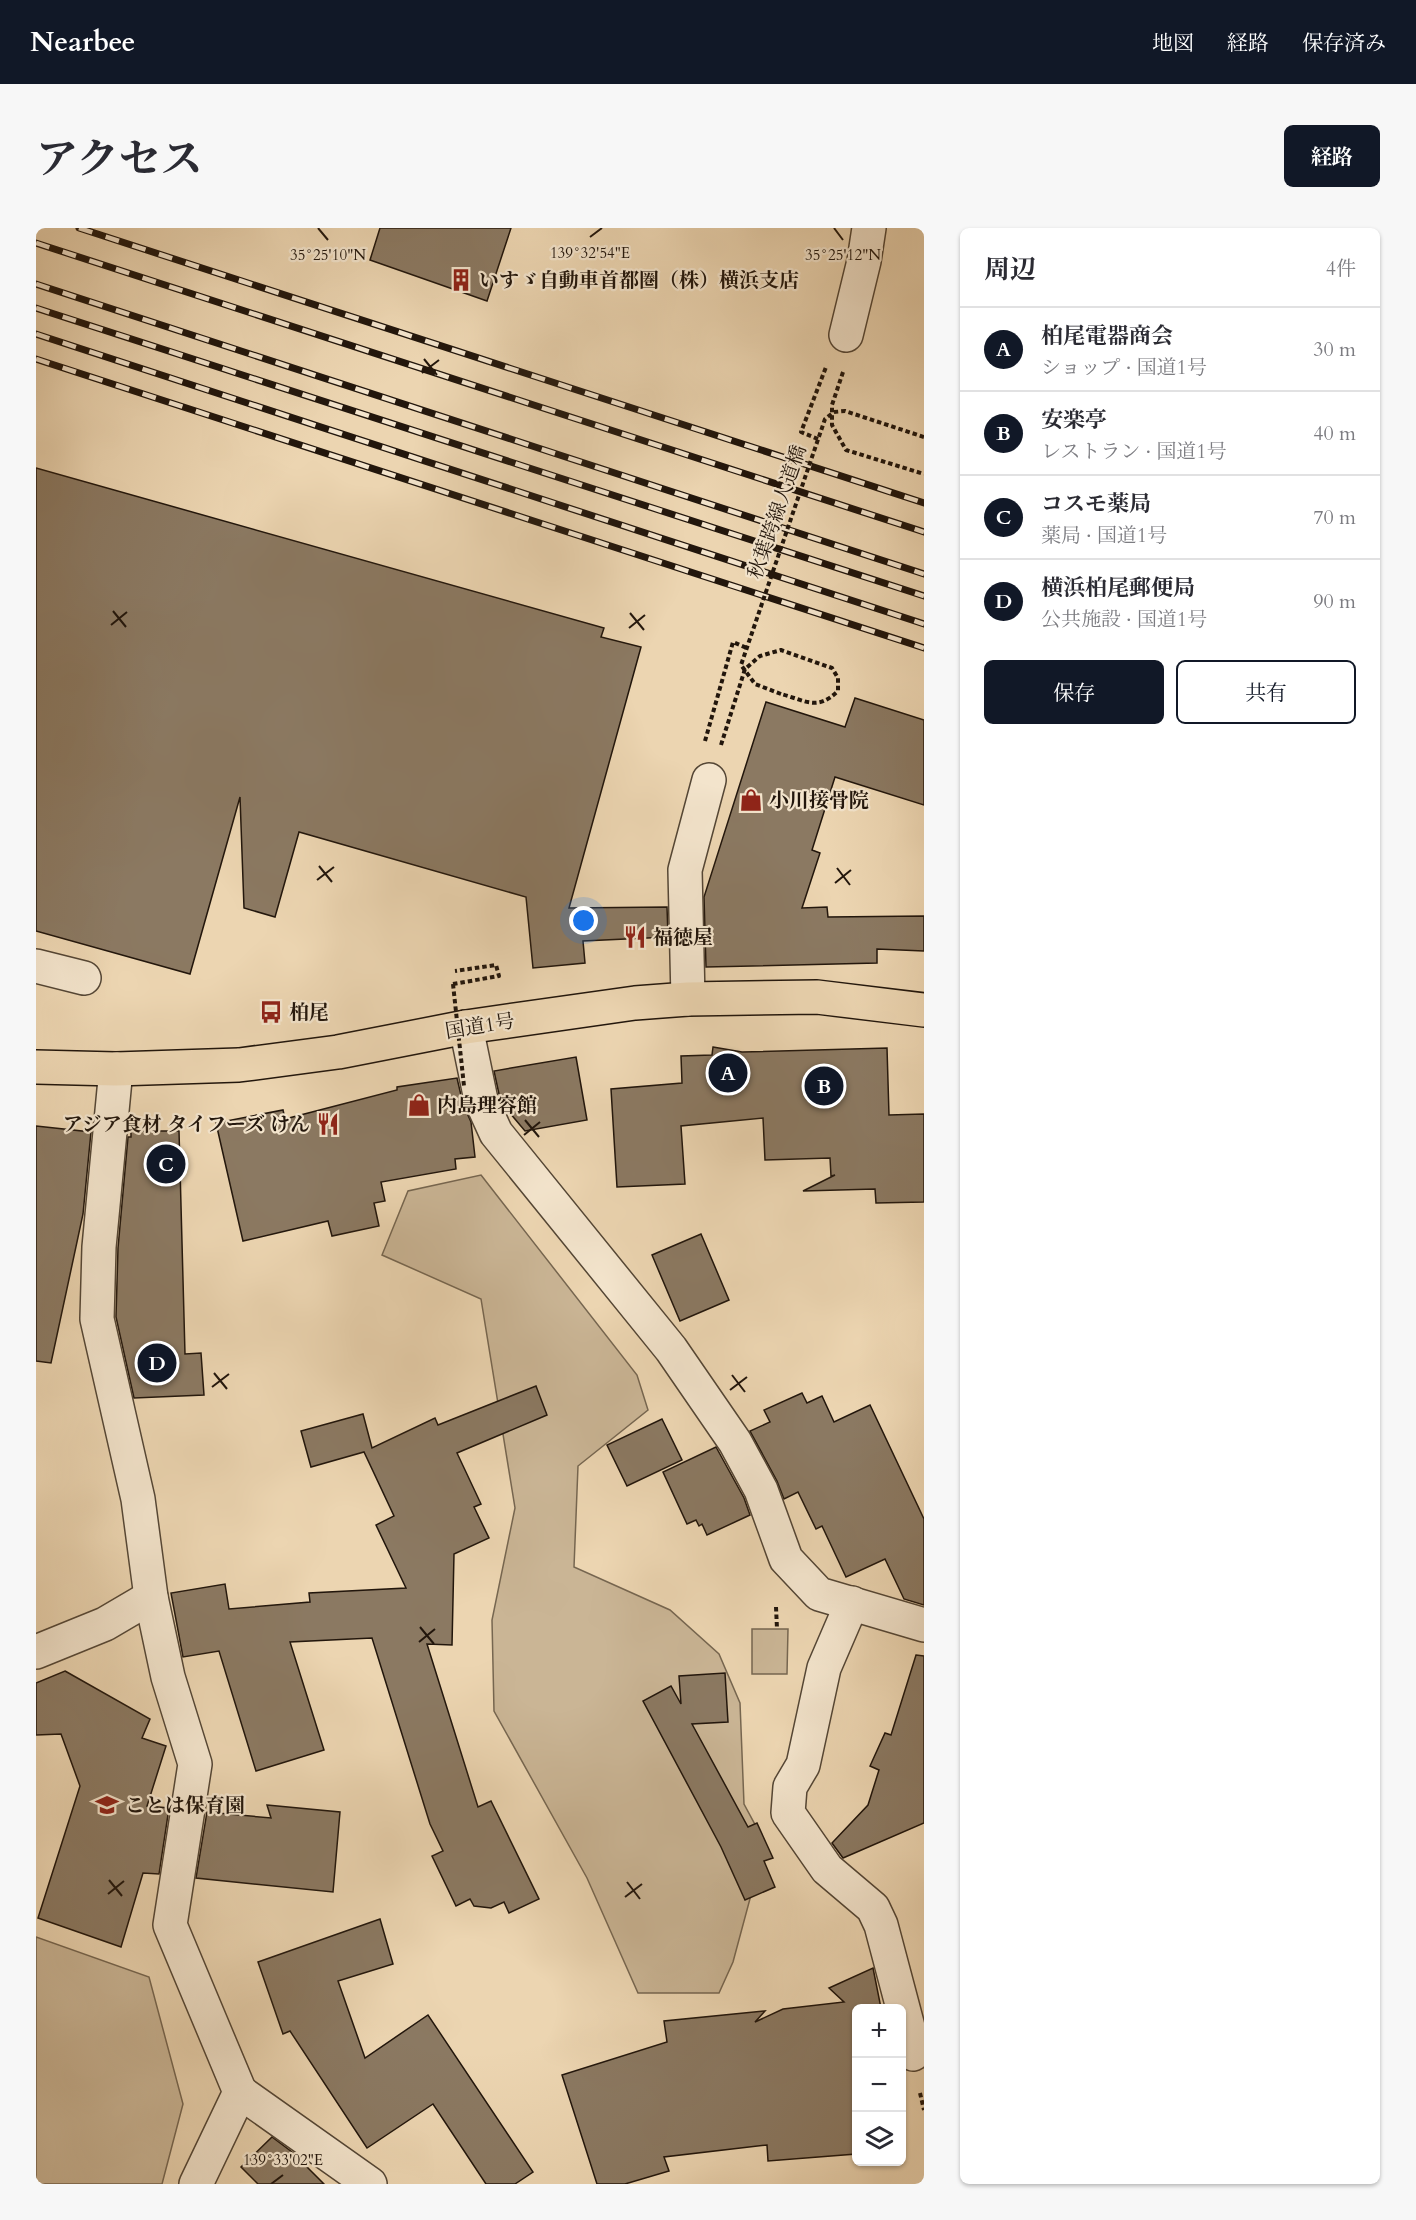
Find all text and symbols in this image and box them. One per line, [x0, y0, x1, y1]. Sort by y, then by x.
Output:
text: Nearbee [30, 23, 135, 61]
text: 地図 [1152, 29, 1194, 58]
text: 経路 [1227, 29, 1269, 58]
text: 保存済み [1302, 29, 1386, 58]
button: 経路 [1284, 125, 1380, 187]
text: アクセス [36, 131, 203, 188]
text: 139°32'54"E [550, 243, 630, 263]
text: 35°25'10"N [290, 245, 366, 265]
text: 35°25'12"N [805, 245, 881, 265]
text: 周辺 [984, 252, 1036, 287]
text: 4件 [1326, 255, 1356, 282]
building icon: いすゞ自動車首都圏（株）横浜支店 [448, 267, 474, 293]
place label: いすゞ自動車首都圏（株）横浜支店 [479, 267, 799, 294]
text: 柏尾電器商会 [1041, 321, 1173, 351]
text: A [996, 336, 1011, 363]
text: 30 m [1313, 336, 1356, 363]
text: ショップ · 国道1号 [1041, 354, 1207, 381]
text: 安楽亭 [1041, 405, 1107, 435]
text: B [996, 420, 1011, 447]
text: 40 m [1313, 420, 1356, 447]
text: レストラン · 国道1号 [1041, 438, 1226, 465]
street label: 秋葉跨線人道橋 [741, 441, 813, 583]
text: コスモ薬局 [1041, 489, 1151, 519]
text: C [996, 504, 1011, 531]
text: 70 m [1313, 504, 1356, 531]
text: 薬局 · 国道1号 [1041, 522, 1167, 549]
text: 横浜柏尾郵便局 [1041, 573, 1195, 603]
text: D [995, 588, 1012, 615]
text: 90 m [1313, 588, 1356, 615]
text: 公共施設 · 国道1号 [1041, 606, 1207, 633]
button: 保存 [984, 660, 1164, 724]
button: 共有 [1176, 660, 1356, 724]
shop icon: 小川接骨院 [738, 787, 764, 813]
place label: 小川接骨院 [769, 787, 869, 814]
your location [569, 906, 598, 935]
restaurant icon: 福徳屋 [622, 924, 648, 950]
place label: 福徳屋 [653, 924, 713, 951]
bus stop icon: 柏尾 [258, 999, 284, 1025]
place label: 柏尾 [289, 999, 329, 1026]
street label: 国道1号 [443, 1007, 517, 1045]
pin: A [708, 1050, 748, 1096]
pin: B [804, 1064, 844, 1108]
shop icon: 内島理容館 [406, 1092, 432, 1118]
place label: 内島理容館 [437, 1092, 537, 1119]
place label: アジア食材 タイフーズ けん [63, 1111, 310, 1138]
restaurant icon: アジア食材 タイフーズ けん [315, 1111, 341, 1137]
pin: C [146, 1142, 186, 1186]
pin: D [138, 1340, 176, 1386]
school or university icon: ことは保育園 [94, 1792, 120, 1818]
place label: ことは保育園 [125, 1792, 245, 1819]
map controls [852, 2004, 906, 2166]
button: + [852, 2004, 906, 2058]
button: − [852, 2058, 906, 2112]
button: layers [852, 2112, 906, 2166]
text: 139°33'02"E [243, 2150, 323, 2170]

